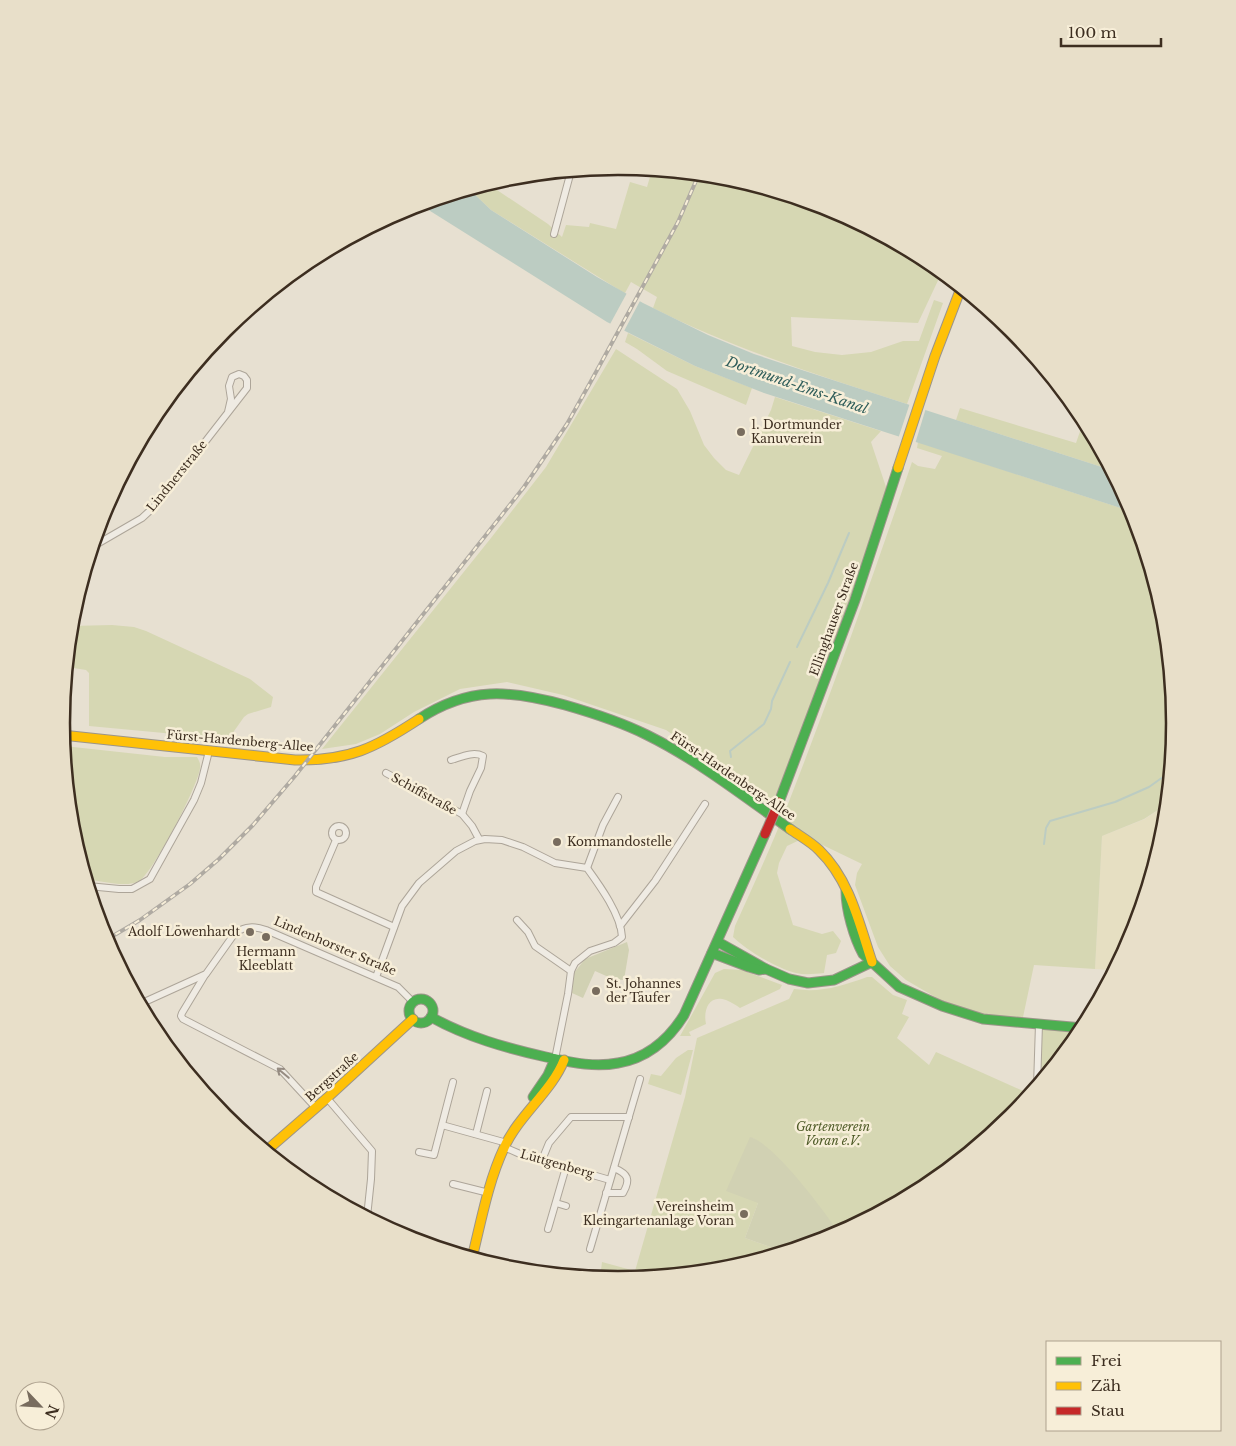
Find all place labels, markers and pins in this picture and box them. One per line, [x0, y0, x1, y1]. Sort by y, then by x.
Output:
place label: 1. Dortmunder Kanuverein [751, 417, 842, 446]
marker: 1. Dortmunder Kanuverein [735, 426, 747, 438]
place label: Kommandostelle [567, 834, 672, 849]
marker: Kommandostelle [551, 836, 563, 848]
place label: Adolf Löwenhardt [127, 924, 240, 939]
marker: Adolf Löwenhardt [244, 926, 256, 938]
marker: Hermann Kleeblatt [260, 931, 272, 943]
place label: Hermann Kleeblatt [236, 944, 296, 973]
place label: St. Johannes der Täufer [606, 976, 681, 1005]
marker: St. Johannes der Täufer [590, 985, 602, 997]
place label: Vereinsheim Kleingartenanlage Voran [583, 1199, 734, 1228]
marker: Vereinsheim Kleingartenanlage Voran [738, 1208, 750, 1220]

